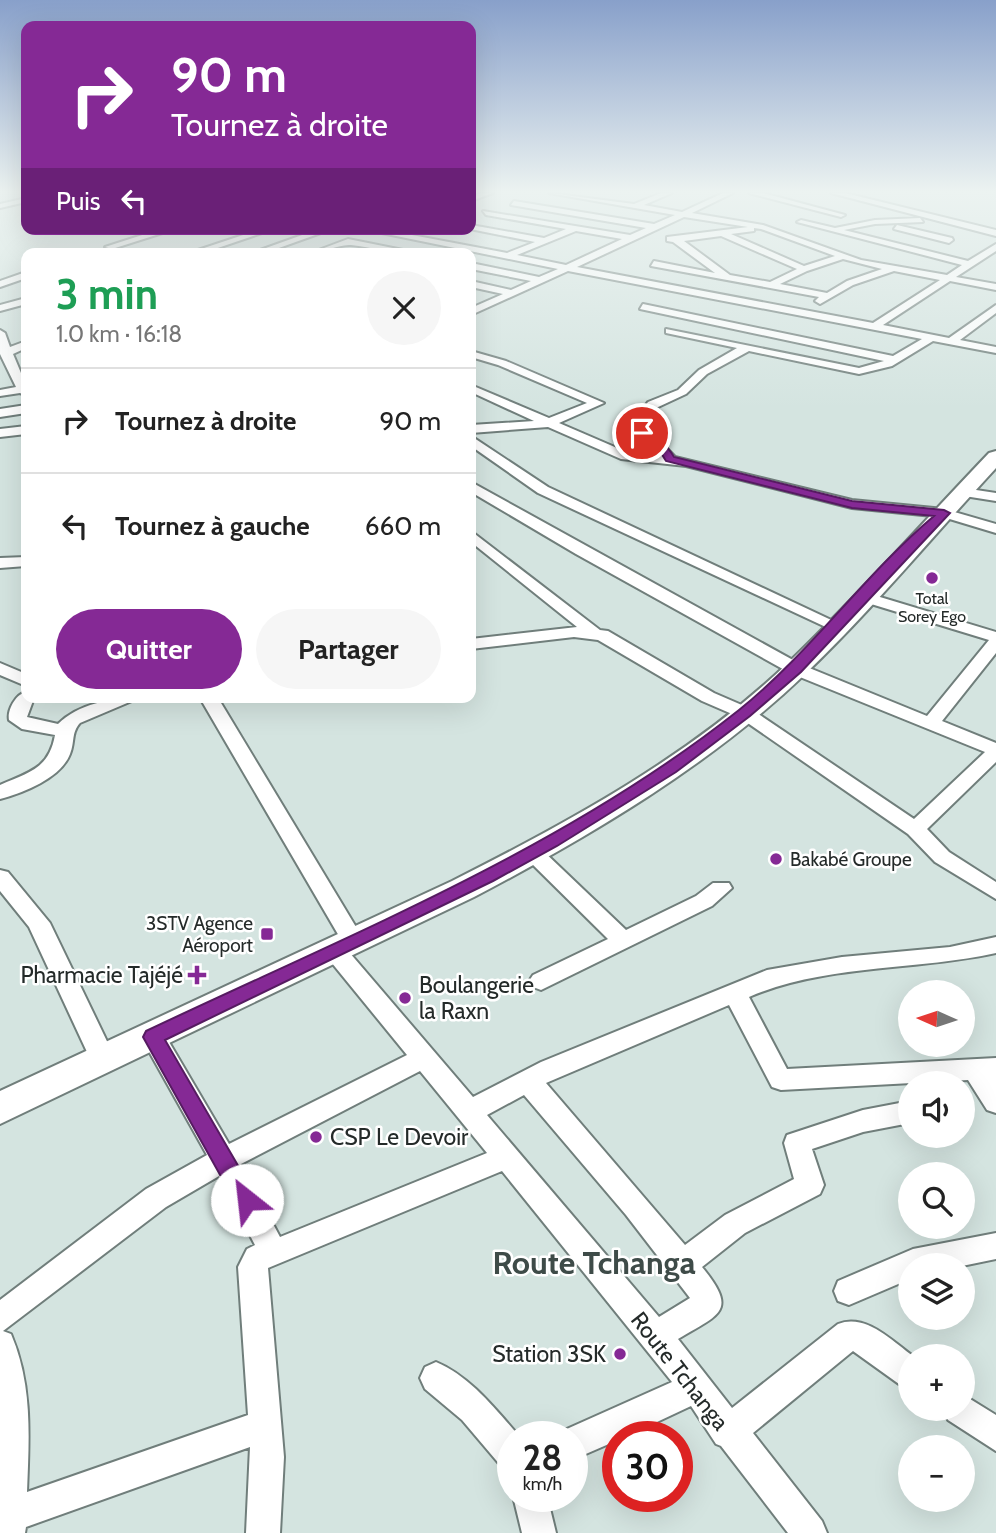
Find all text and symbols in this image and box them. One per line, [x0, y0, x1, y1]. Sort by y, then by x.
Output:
text: 90 m [171, 45, 287, 104]
icon: right [56, 49, 147, 140]
text: Tournez à droite [171, 105, 388, 144]
icon: left [115, 182, 153, 220]
text: Puis [56, 185, 101, 217]
text: 3 min [56, 268, 158, 320]
button: close [367, 271, 441, 345]
text: 1.0 km · 16:18 [56, 320, 182, 348]
icon: right [56, 402, 94, 440]
pin [612, 403, 672, 463]
text: Tournez à droite [115, 405, 297, 437]
text: 90 m [379, 405, 441, 437]
icon: arrive [623, 414, 661, 452]
icon: left [56, 507, 94, 545]
text: Tournez à gauche [115, 510, 310, 542]
text: 660 m [365, 510, 441, 542]
marker: Total Sorey Ego [924, 570, 940, 586]
place label: Total Sorey Ego [898, 589, 966, 626]
button: Quitter [56, 609, 242, 689]
button: Partager [256, 609, 441, 689]
place label: Bakabé Groupe [790, 848, 912, 871]
marker: Bakabé Groupe [768, 851, 784, 867]
place label: 3STV Agence Aéroport [146, 912, 254, 957]
marker: 3STV Agence Aéroport [259, 926, 275, 942]
place label: Pharmacie Tajéjé [21, 961, 183, 989]
marker: Pharmacie Tajéjé [189, 967, 205, 983]
place label: Boulangerie la Raxn [419, 971, 534, 1025]
north arrow [898, 980, 975, 1057]
map controls [898, 980, 975, 1512]
marker: Boulangerie la Raxn [397, 990, 413, 1006]
button: sound [898, 1071, 975, 1148]
place label: CSP Le Devoir [330, 1123, 469, 1151]
marker: CSP Le Devoir [308, 1129, 324, 1145]
button: search [898, 1162, 975, 1239]
position arrow [210, 1163, 284, 1237]
district label: Route Tchanga [492, 1243, 696, 1282]
button: layers [898, 1253, 975, 1330]
street label: Route Tchanga [625, 1306, 735, 1436]
place label: Station 3SK [492, 1340, 606, 1368]
button: + [898, 1344, 975, 1421]
marker: Station 3SK [612, 1346, 628, 1362]
speed limit sign: 30 [602, 1421, 693, 1512]
button: − [898, 1435, 975, 1512]
text: 28 [523, 1436, 562, 1479]
text: km/h [523, 1473, 562, 1495]

